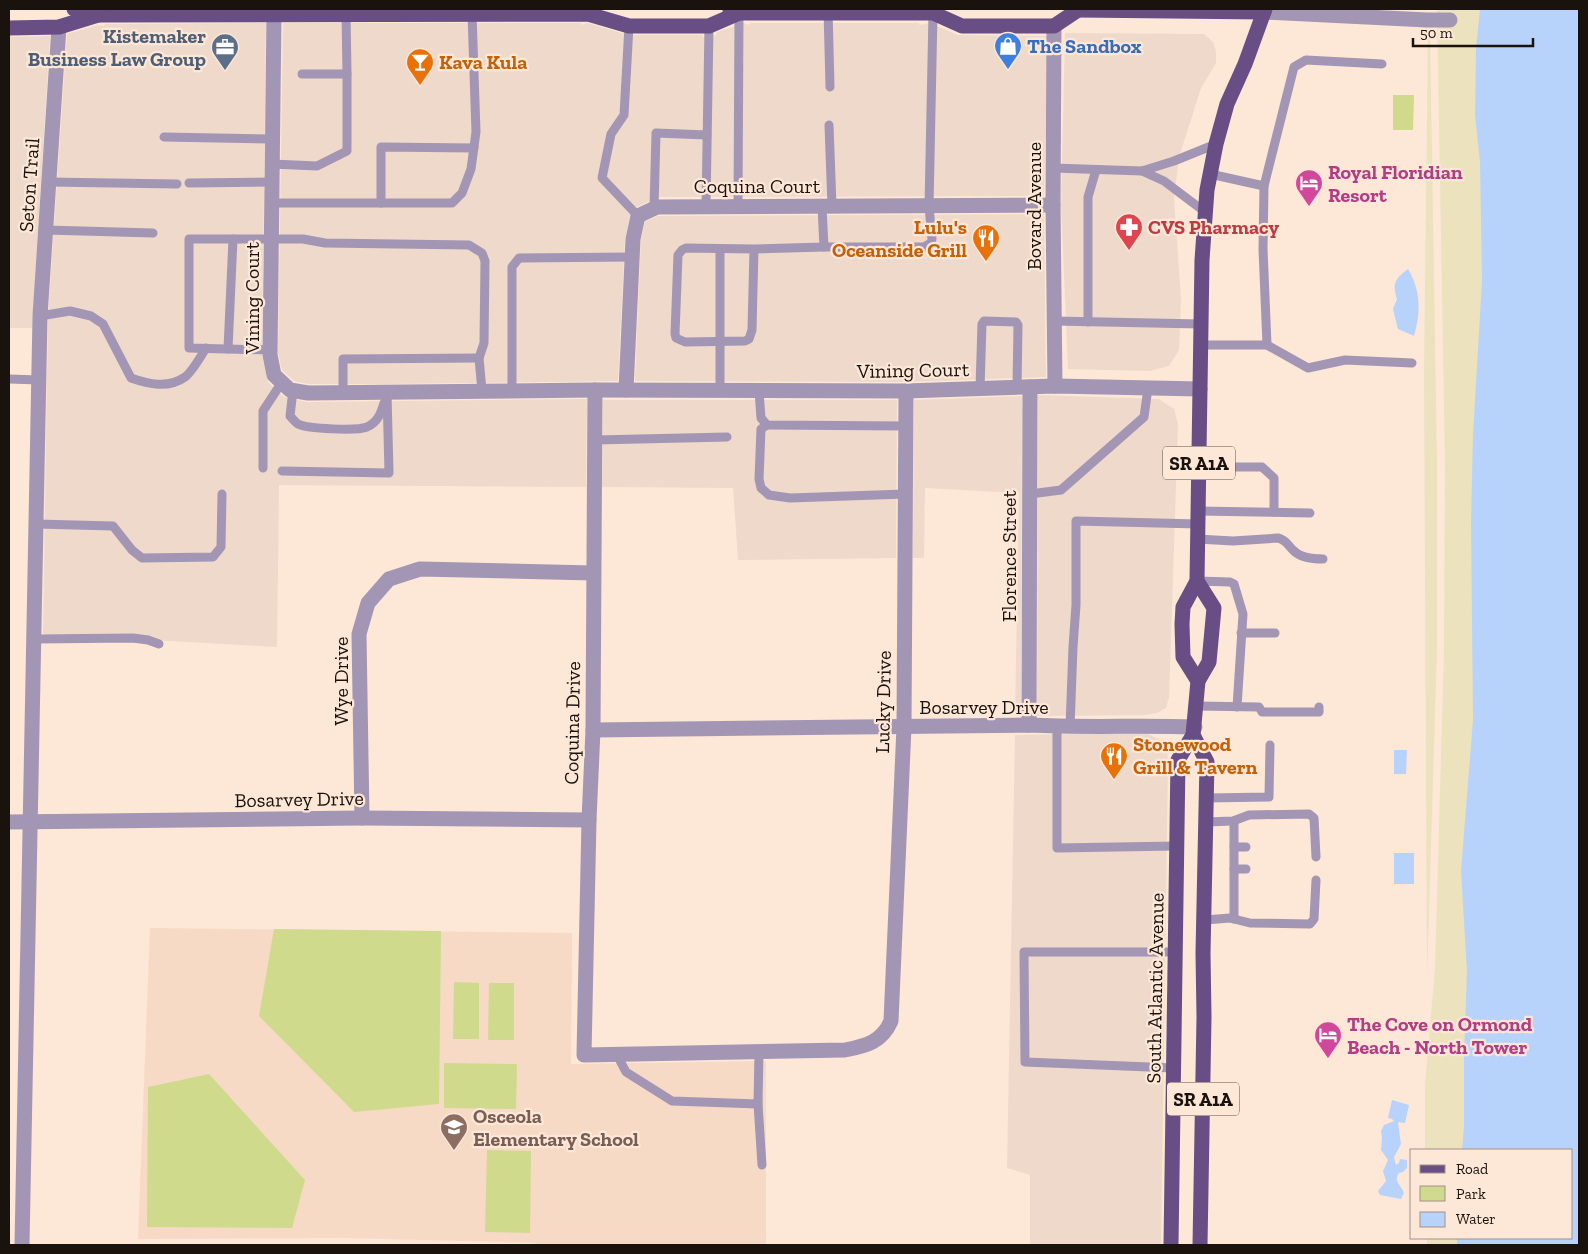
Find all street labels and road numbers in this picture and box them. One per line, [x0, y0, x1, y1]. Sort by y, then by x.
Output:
street label: Seton Trail [14, 137, 44, 233]
street label: Bovard Avenue [1022, 142, 1046, 270]
street label: Coquina Court [694, 174, 821, 198]
street label: Vining Court [240, 241, 264, 355]
street label: Vining Court [856, 357, 970, 383]
road number: SR A1A [1163, 446, 1235, 479]
street label: Florence Street [997, 489, 1021, 622]
street label: Wye Drive [329, 637, 353, 726]
street label: Lucky Drive [870, 650, 896, 754]
street label: Coquina Drive [559, 661, 585, 785]
street label: Bosarvey Drive [919, 695, 1049, 719]
street label: Bosarvey Drive [234, 786, 364, 812]
street label: South Atlantic Avenue [1141, 892, 1169, 1084]
road number: SR A1A [1167, 1082, 1239, 1116]

